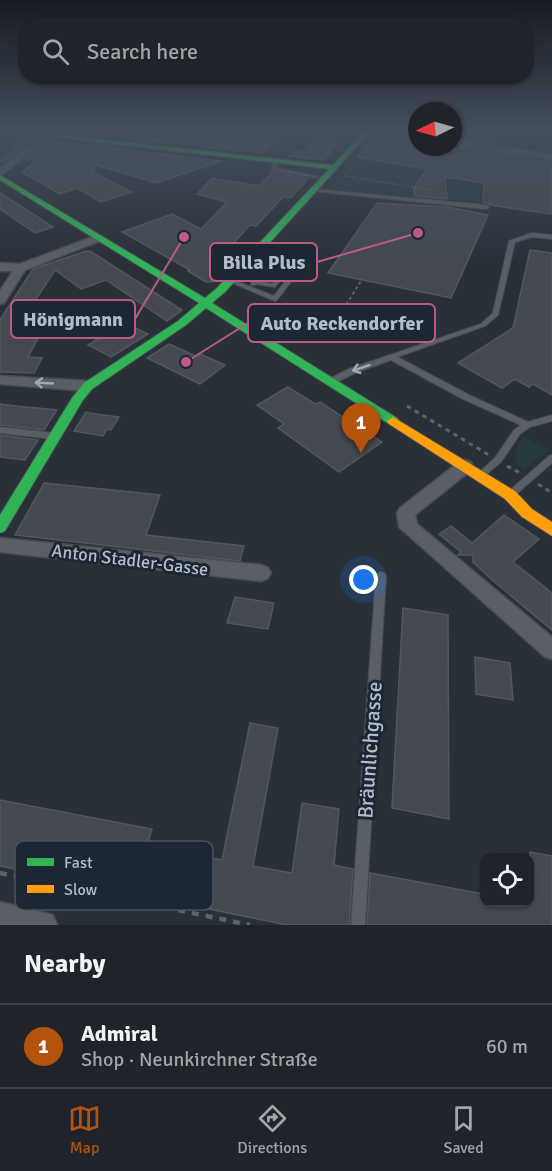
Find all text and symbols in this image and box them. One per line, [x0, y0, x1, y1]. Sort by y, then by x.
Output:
search box [18, 18, 534, 84]
icon: search [39, 35, 72, 68]
text: Search here [87, 38, 198, 65]
north arrow [408, 102, 462, 156]
callout: Billa Plus [210, 243, 317, 281]
text: Billa Plus [223, 250, 306, 275]
callout: Hönigmann [11, 300, 135, 338]
callout: Auto Reckendorfer [248, 304, 435, 342]
text: Hönigmann [23, 307, 123, 332]
text: Auto Reckendorfer [261, 311, 424, 336]
one-way arrow [352, 363, 371, 374]
one-way arrow [35, 377, 55, 388]
pin: 1 [342, 404, 380, 453]
street label: Anton Stadler-Gasse [50, 539, 210, 581]
your location [349, 565, 378, 594]
street label: Bräunlichgasse [352, 681, 388, 819]
legend [15, 841, 213, 910]
text: Fast [64, 853, 93, 873]
map controls [480, 853, 534, 907]
button: locate [480, 853, 534, 907]
text: Slow [64, 880, 98, 900]
text: Nearby [24, 948, 105, 980]
text: Admiral [81, 1020, 158, 1047]
text: 1 [38, 1034, 49, 1059]
text: 60 m [486, 1034, 528, 1059]
text: Shop · Neunkirchner Straße [81, 1047, 318, 1072]
tab: Map [68, 1102, 101, 1158]
tab: Directions [237, 1102, 307, 1158]
tab: Saved [444, 1102, 484, 1158]

